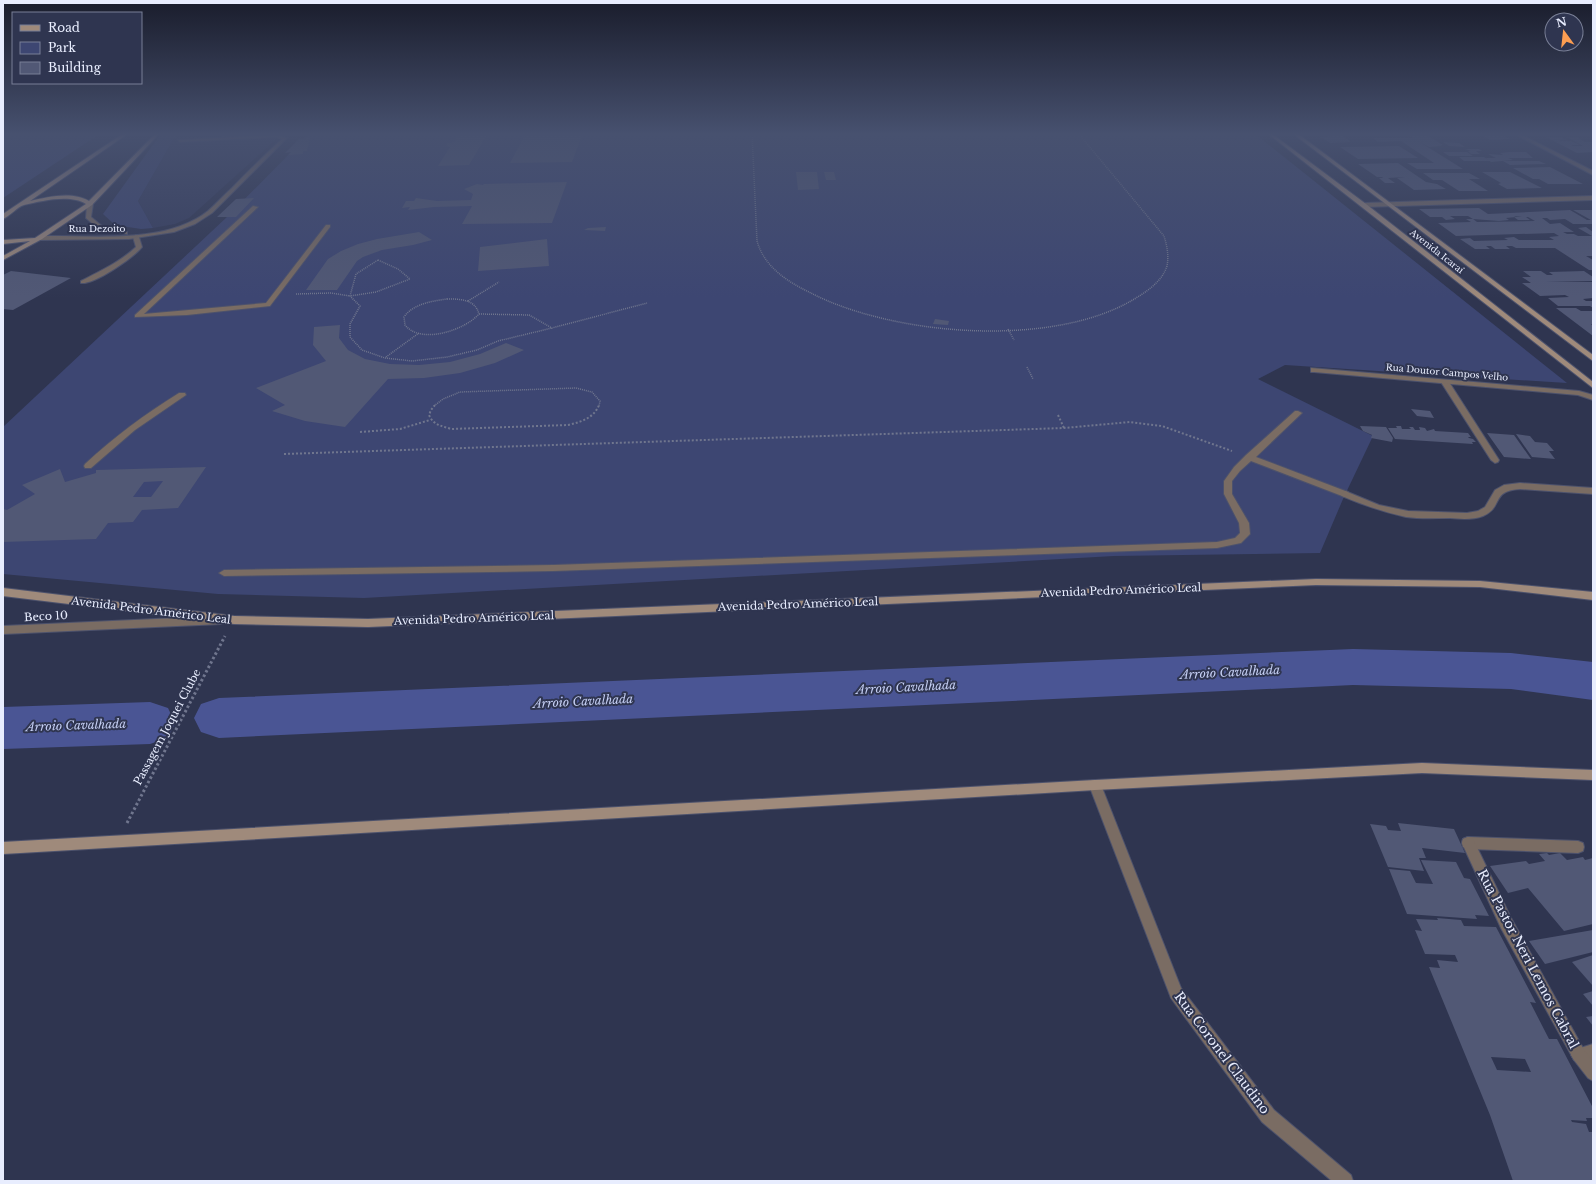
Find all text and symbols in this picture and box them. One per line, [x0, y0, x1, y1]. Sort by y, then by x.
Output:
legend [12, 12, 142, 84]
north arrow [1544, 12, 1584, 52]
text: N [1555, 14, 1569, 30]
text: Road [48, 20, 80, 35]
text: Park [48, 40, 76, 55]
text: Building [48, 60, 102, 75]
street label: Rua Dezoito [69, 223, 126, 234]
street label: Avenida Icaraí [1407, 226, 1467, 276]
street label: Rua Doutor Campos Velho [1385, 361, 1509, 383]
street label: Avenida Pedro Américo Leal [1040, 580, 1202, 600]
street label: Avenida Pedro Américo Leal [70, 593, 232, 627]
street label: Avenida Pedro Américo Leal [717, 594, 879, 614]
street label: Beco 10 [24, 608, 68, 624]
street label: Avenida Pedro Américo Leal [393, 608, 555, 628]
water label: Arroio Cavalhada [1178, 662, 1281, 682]
street label: Passagem Joquei Clube [130, 666, 204, 788]
water label: Arroio Cavalhada [854, 677, 957, 697]
water label: Arroio Cavalhada [531, 691, 634, 711]
water label: Arroio Cavalhada [24, 716, 127, 734]
street label: Rua Pastor Neri Lemos Cabral [1473, 866, 1583, 1052]
street label: Rua Coronel Claudino [1170, 988, 1274, 1118]

